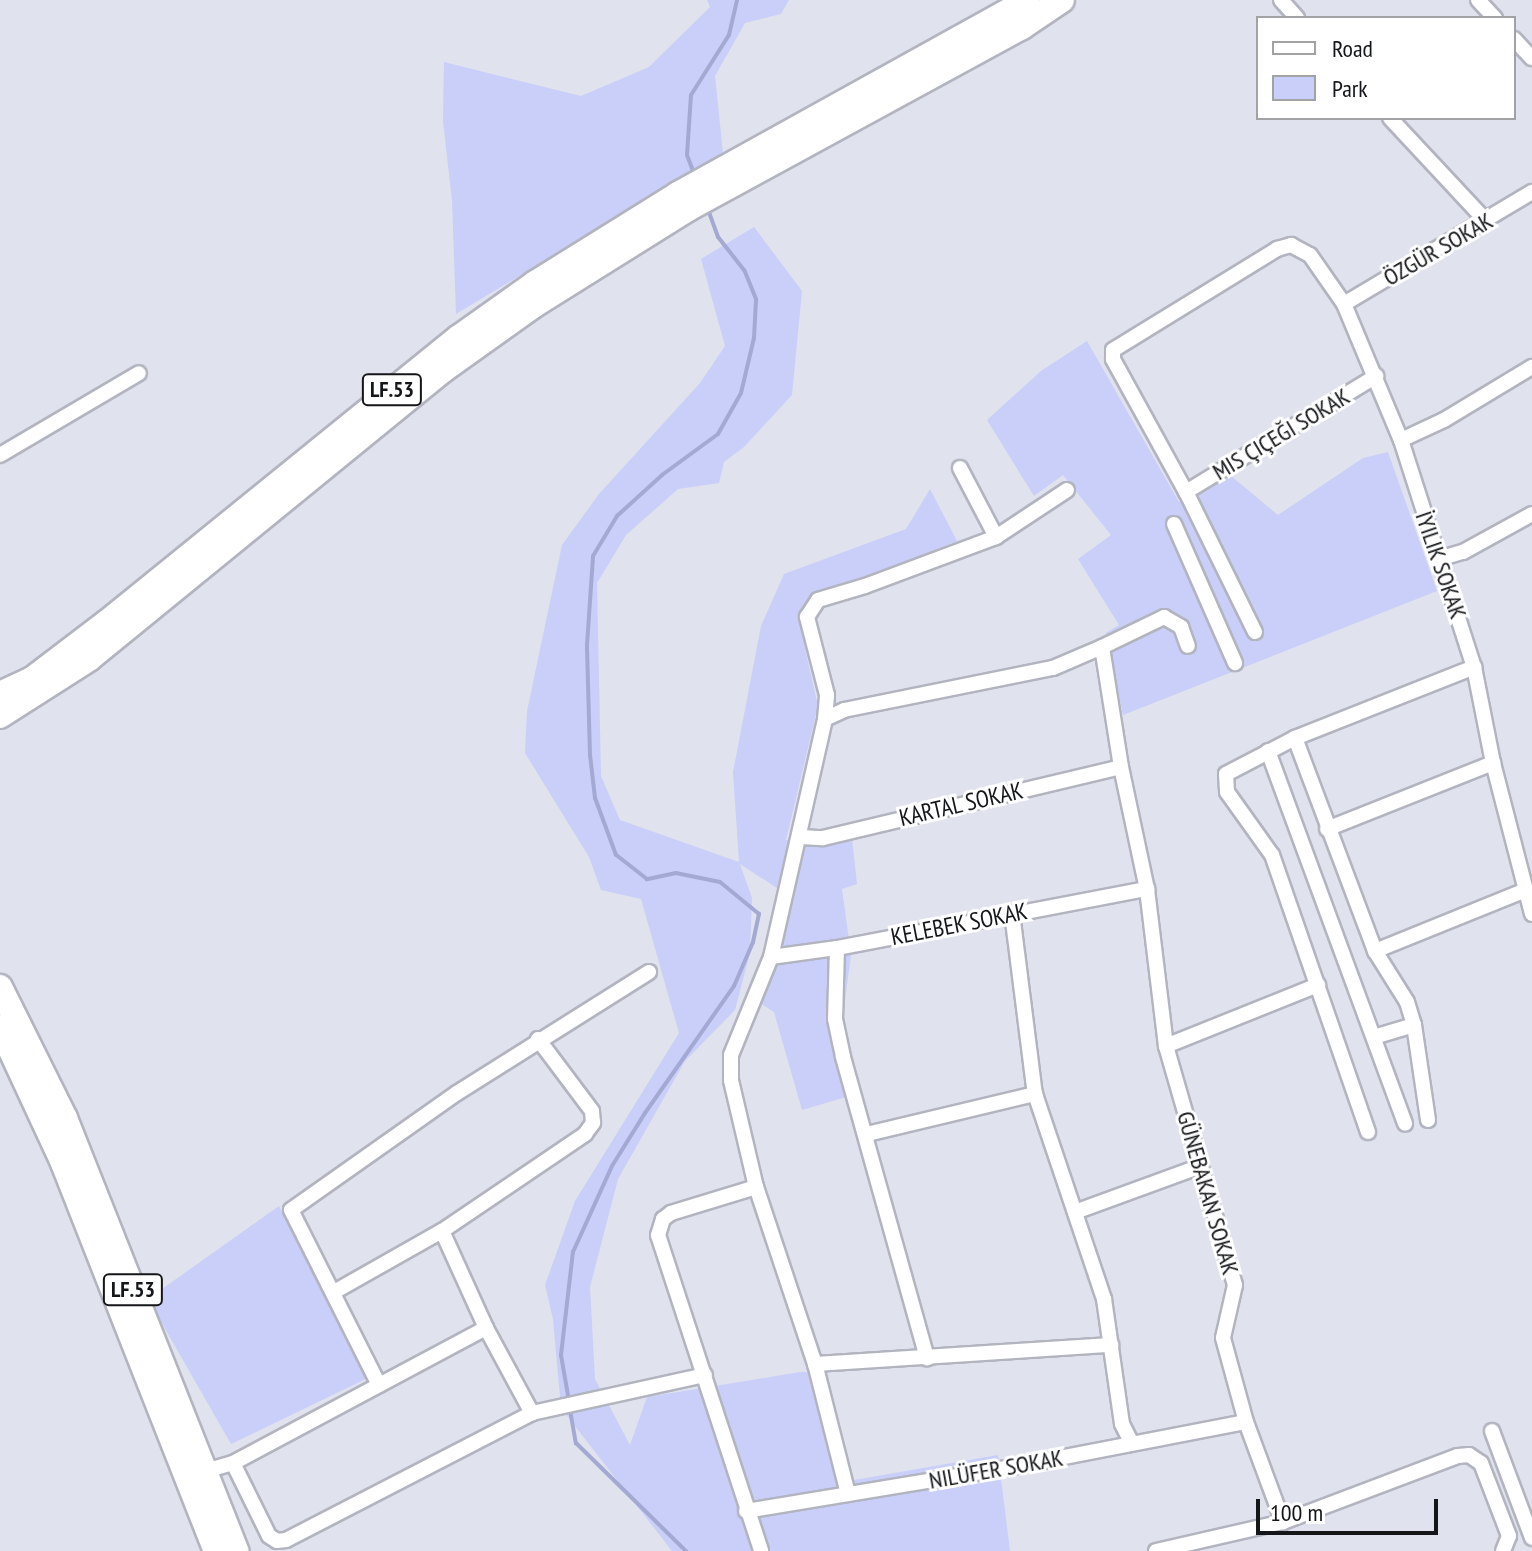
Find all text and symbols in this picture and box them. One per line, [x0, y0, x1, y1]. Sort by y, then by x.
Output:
legend [1256, 16, 1516, 120]
text: Road [1332, 33, 1373, 64]
text: Park [1332, 73, 1368, 104]
street label: ÖZGÜR SOKAK [1378, 206, 1498, 292]
road number: LF.53 [360, 372, 424, 408]
street label: MIS ÇIÇEĞI SOKAK [1207, 382, 1355, 486]
street label: İYILIK SOKAK [1409, 507, 1473, 623]
street label: KARTAL SOKAK [896, 776, 1026, 832]
street label: KELEBEK SOKAK [888, 897, 1030, 951]
street label: GÜNEBAKAN SOKAK [1171, 1108, 1245, 1278]
road number: LF.53 [101, 1272, 165, 1308]
street label: NILÜFER SOKAK [927, 1443, 1065, 1495]
scale bar [1260, 1483, 1442, 1533]
text: 100 m [1270, 1497, 1323, 1528]

